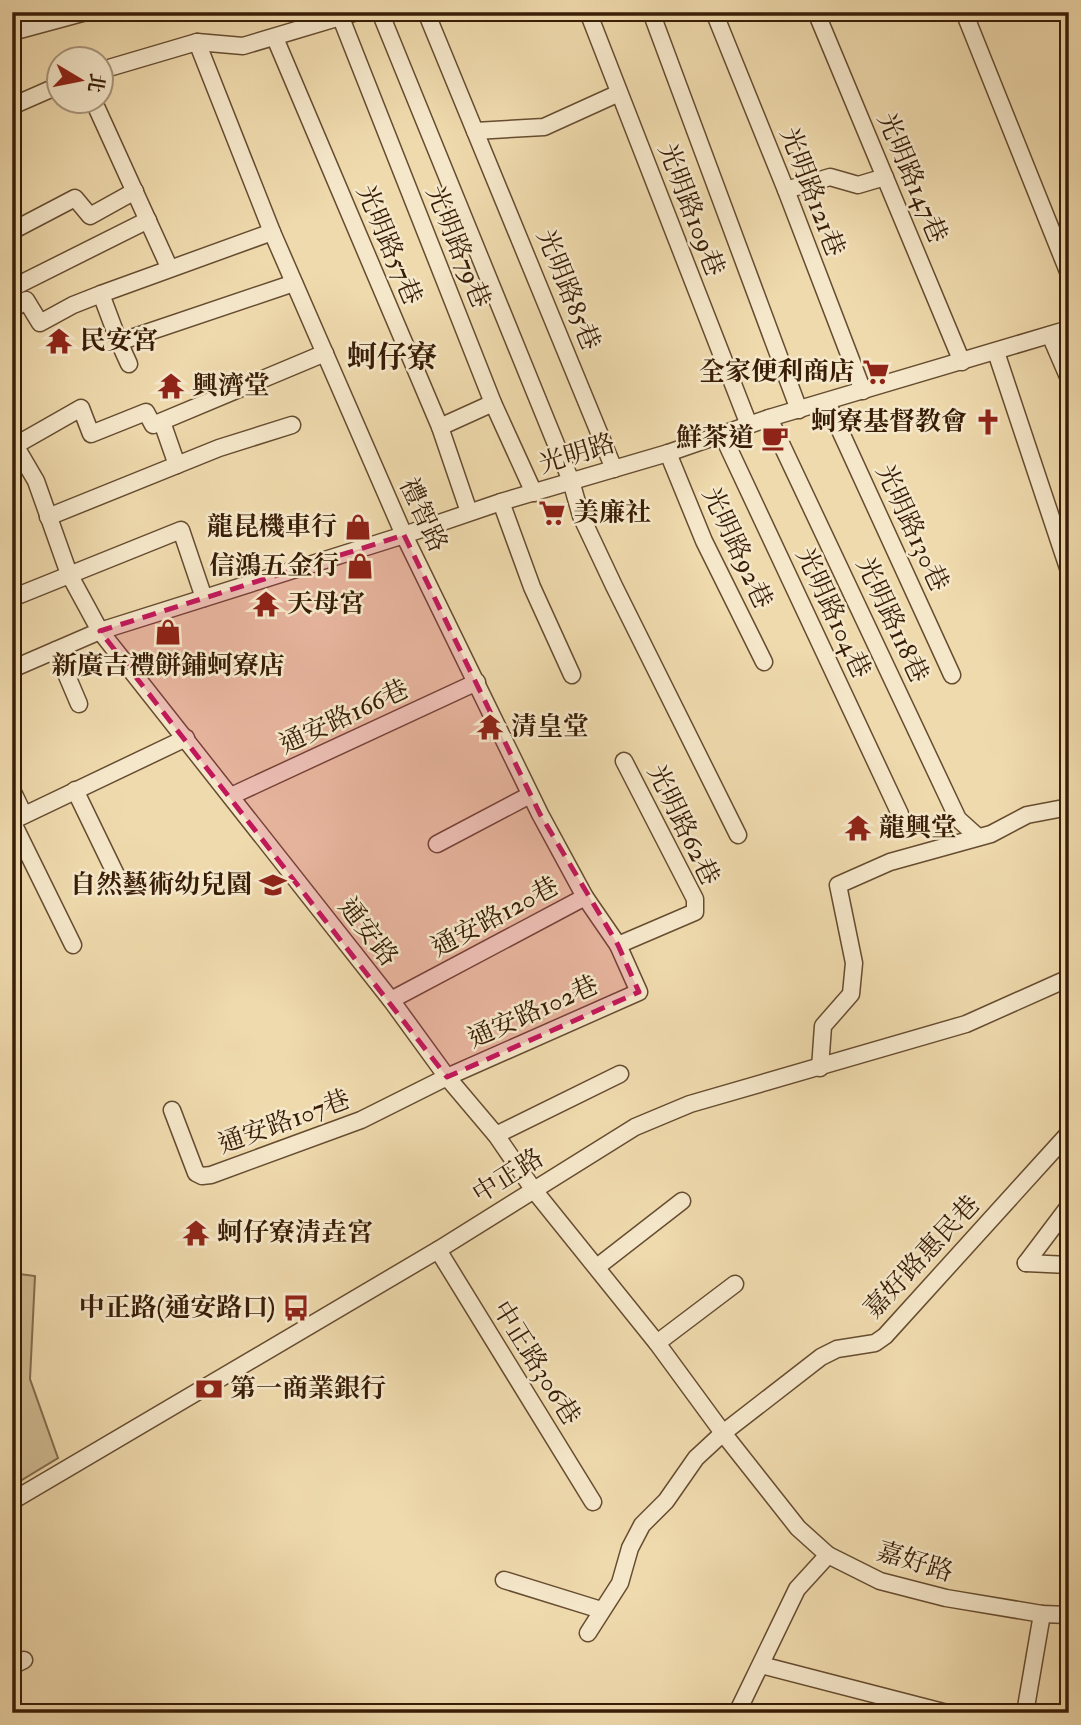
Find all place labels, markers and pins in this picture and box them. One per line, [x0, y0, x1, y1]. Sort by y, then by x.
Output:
place label: 民安宮 [80, 325, 158, 357]
temple icon: 民安宮 [44, 326, 74, 356]
place label: 全家便利商店 [699, 356, 855, 388]
supermarket icon: 全家便利商店 [861, 357, 891, 387]
place label: 興濟堂 [192, 370, 270, 402]
temple icon: 興濟堂 [156, 371, 186, 401]
place label: 蚵寮基督教會 [811, 406, 967, 438]
church icon: 蚵寮基督教會 [973, 407, 1003, 437]
place label: 鮮茶道 [676, 422, 754, 454]
cafe icon: 鮮茶道 [760, 423, 790, 453]
place label: 美廉社 [573, 497, 651, 529]
supermarket icon: 美廉社 [537, 498, 567, 528]
place label: 龍昆機車行 [207, 511, 337, 543]
shop icon: 龍昆機車行 [343, 512, 373, 542]
place label: 信鴻五金行 [209, 550, 339, 582]
shop icon: 信鴻五金行 [345, 551, 375, 581]
place label: 天母宮 [287, 588, 365, 620]
temple icon: 天母宮 [251, 589, 281, 619]
shop icon: 新廣吉禮餅鋪蚵寮店 [153, 617, 183, 647]
place label: 新廣吉禮餅鋪蚵寮店 [51, 650, 285, 682]
place label: 清皇堂 [511, 711, 589, 743]
temple icon: 清皇堂 [475, 712, 505, 742]
place label: 龍興堂 [879, 812, 957, 844]
temple icon: 龍興堂 [843, 813, 873, 843]
place label: 自然藝術幼兒園 [70, 869, 252, 901]
school or university icon: 自然藝術幼兒園 [258, 870, 288, 900]
place label: 蚵仔寮清垚宮 [217, 1217, 373, 1249]
temple icon: 蚵仔寮清垚宮 [181, 1218, 211, 1248]
place label: 中正路(通安路口) [79, 1292, 275, 1324]
bus stop icon: 中正路(通安路口) [281, 1293, 311, 1323]
place label: 第一商業銀行 [230, 1373, 386, 1405]
bank icon: 第一商業銀行 [194, 1374, 224, 1404]

